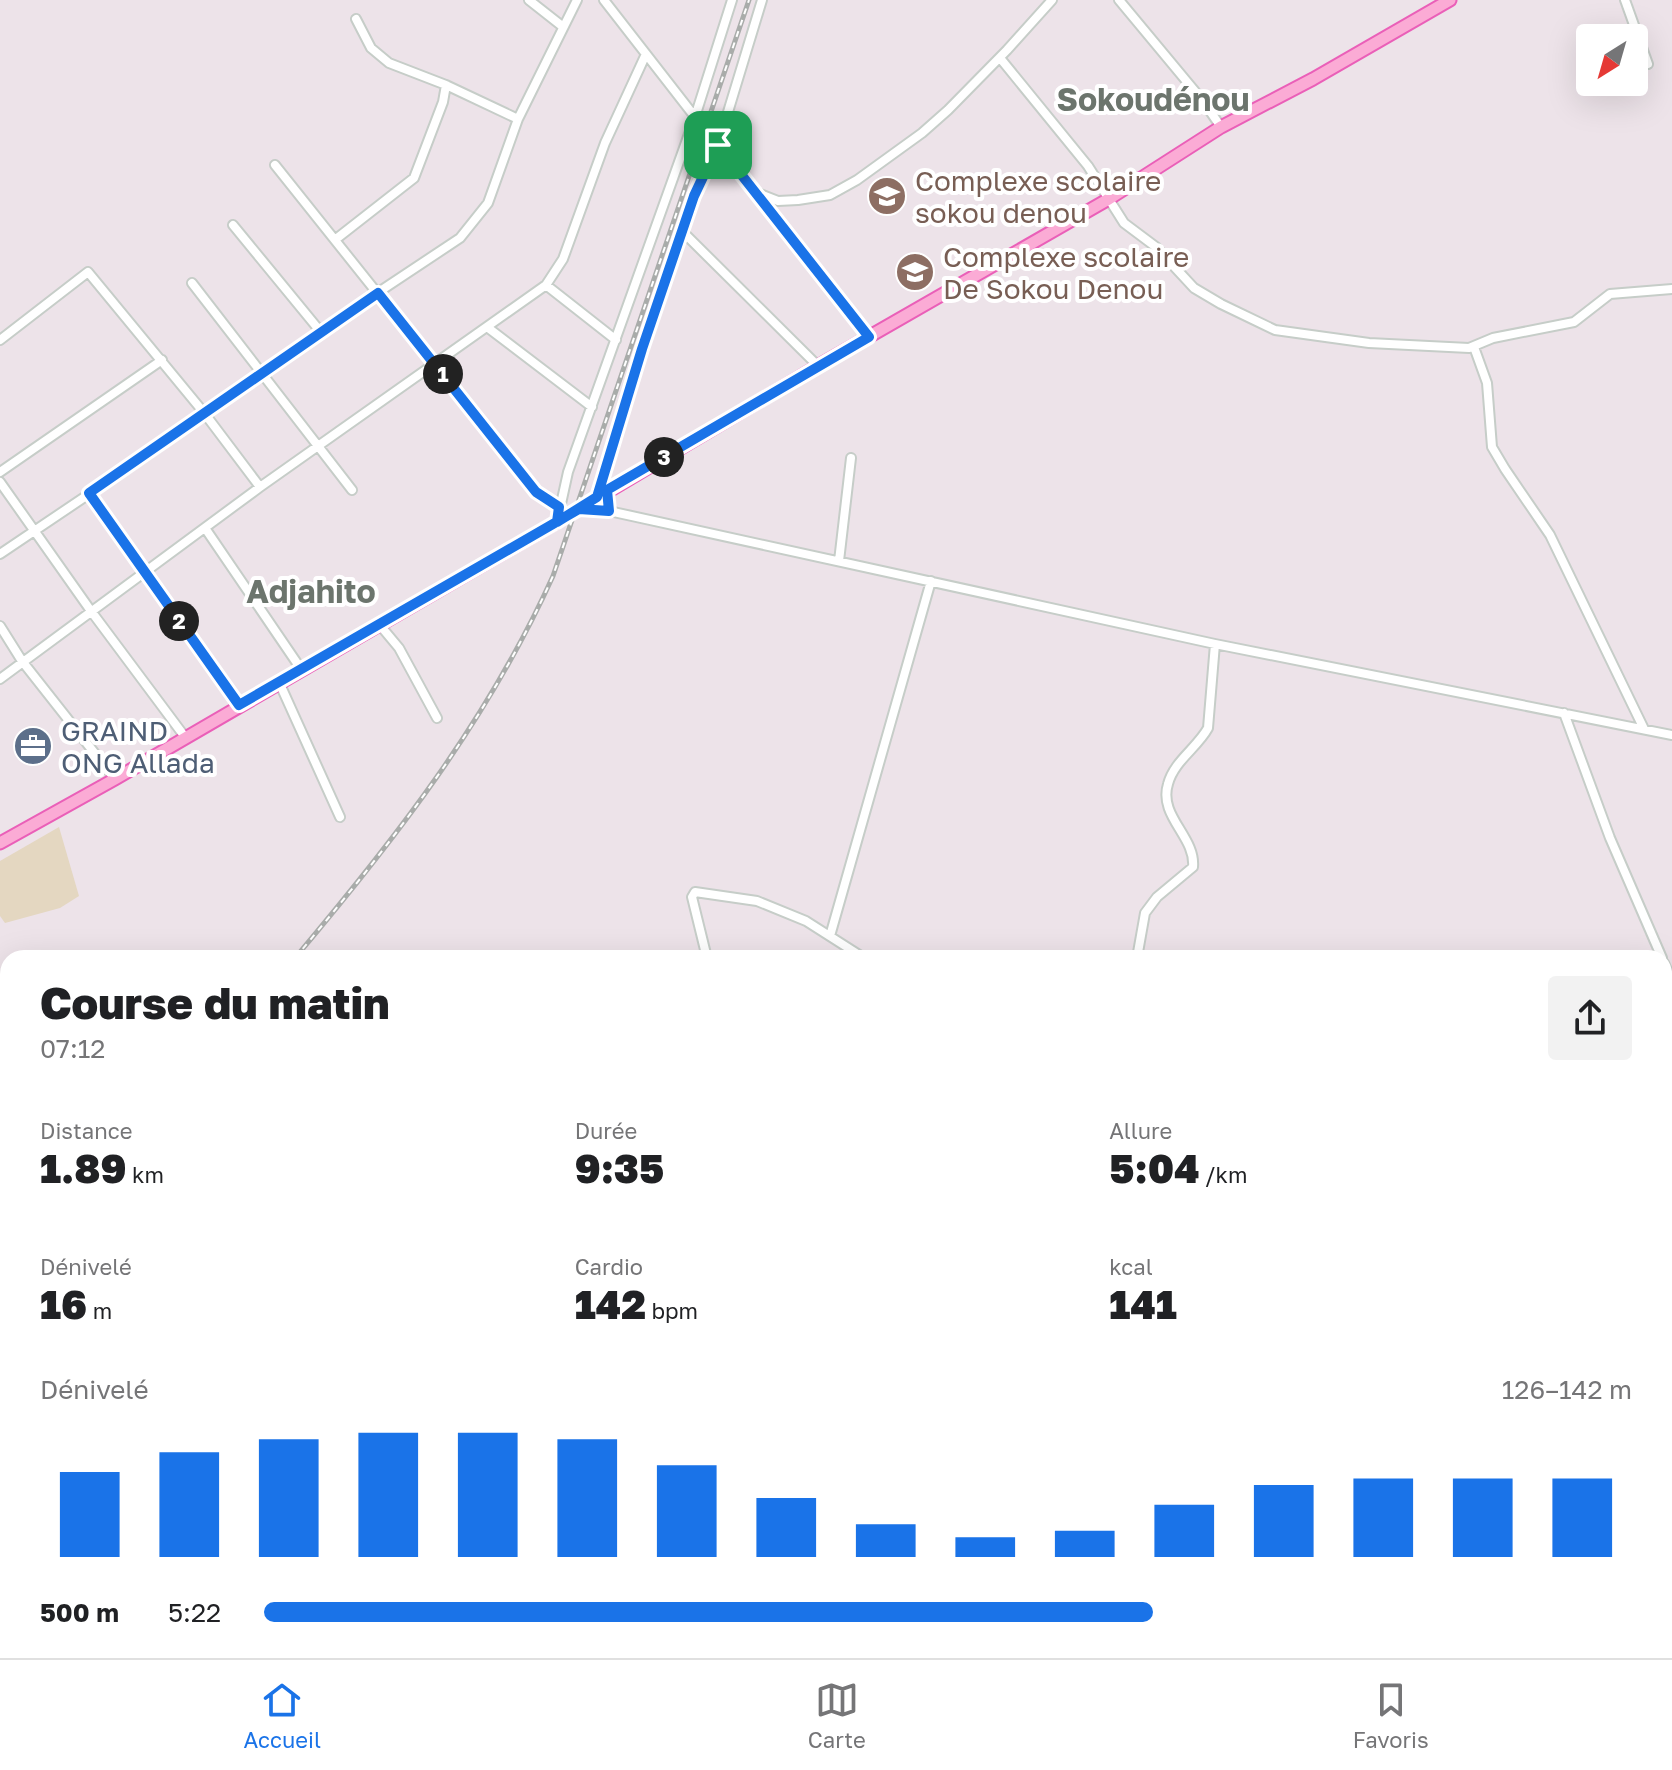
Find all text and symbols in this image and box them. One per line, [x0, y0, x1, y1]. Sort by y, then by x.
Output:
north arrow [1576, 24, 1648, 96]
map controls [1576, 24, 1648, 96]
district label: Sokoudénou [1057, 80, 1249, 118]
pin [684, 111, 752, 179]
icon: arrive [696, 123, 740, 167]
place label: Complexe scolaire sokou denou [915, 164, 1161, 229]
school or university icon: Complexe scolaire sokou denou [866, 175, 908, 217]
place label: Complexe scolaire De Sokou Denou [943, 240, 1189, 305]
school or university icon: Complexe scolaire De Sokou Denou [894, 251, 936, 293]
pin: 1 [423, 354, 463, 394]
text: 1 [437, 360, 449, 387]
pin: 3 [644, 437, 684, 477]
text: 3 [657, 443, 671, 470]
district label: Adjahito [246, 572, 376, 610]
pin: 2 [159, 601, 199, 641]
text: 2 [172, 607, 186, 634]
place label: GRAIND ONG Allada [61, 714, 215, 779]
office icon: GRAIND ONG Allada [12, 725, 54, 767]
text: Course du matin [40, 976, 390, 1029]
button: share [1548, 976, 1632, 1060]
text: 07:12 [40, 1033, 105, 1064]
text: Distance [40, 1117, 132, 1144]
text: Durée [575, 1117, 637, 1144]
text: Allure [1109, 1117, 1172, 1144]
text: 1.89 [40, 1144, 127, 1192]
text: 9:35 [575, 1144, 664, 1192]
text: 5:04 [1109, 1144, 1200, 1192]
text: km [127, 1161, 164, 1188]
text: /km [1200, 1161, 1248, 1188]
text: Dénivelé [40, 1253, 132, 1280]
text: Cardio [575, 1253, 643, 1280]
text: kcal [1109, 1253, 1153, 1280]
text: 16 [40, 1280, 87, 1328]
text: 142 [575, 1280, 646, 1328]
text: 141 [1109, 1280, 1177, 1328]
text: m [87, 1297, 112, 1324]
text: bpm [646, 1297, 698, 1324]
text: Dénivelé [40, 1374, 149, 1405]
text: 126–142 m [1502, 1374, 1632, 1405]
text: 500 m [40, 1597, 119, 1628]
text: 5:22 [168, 1597, 221, 1628]
tab: Accueil [243, 1678, 321, 1753]
tab: Carte [808, 1678, 866, 1753]
tab: Favoris [1353, 1678, 1429, 1753]

